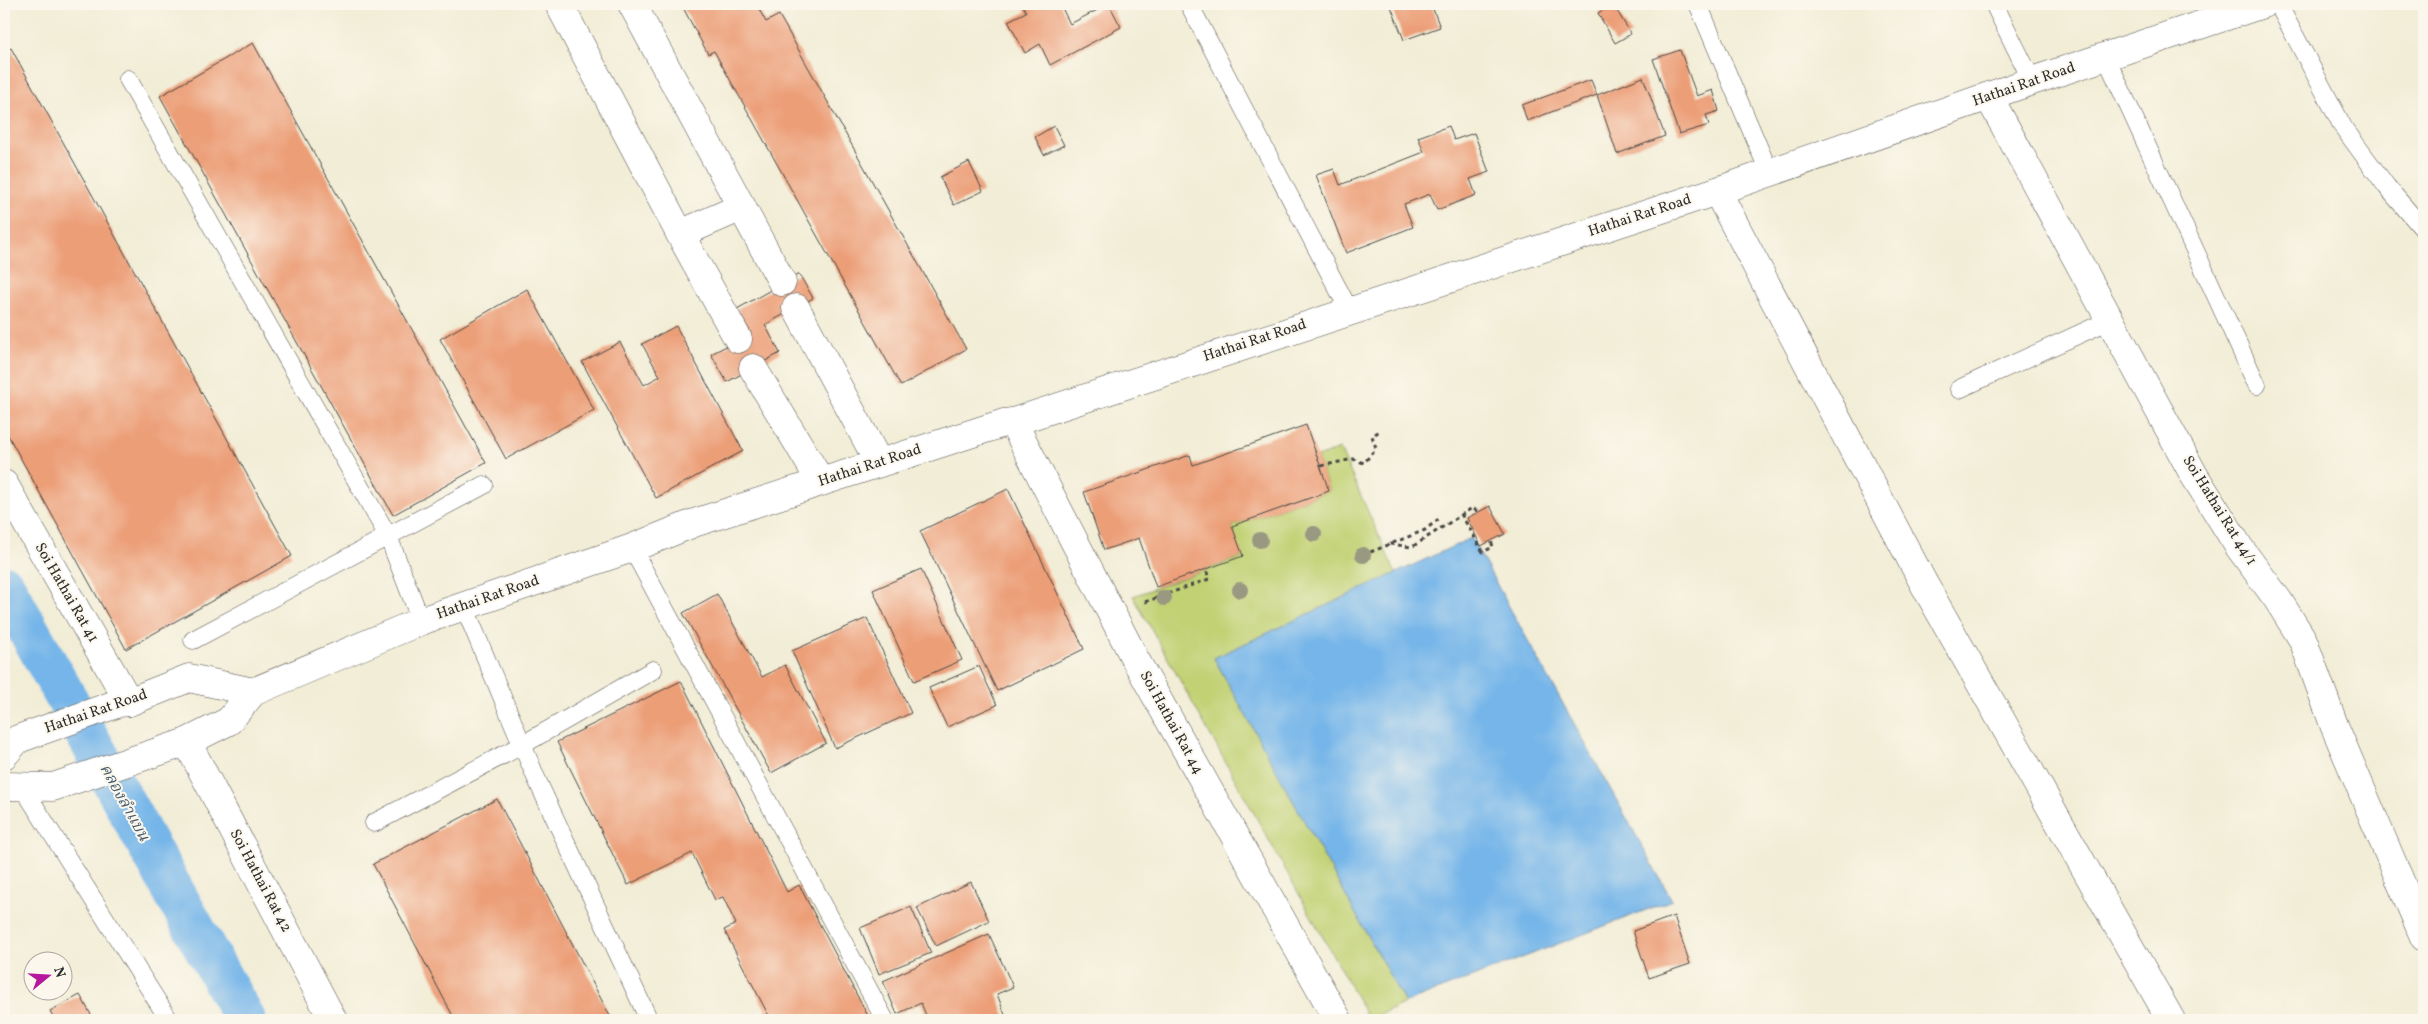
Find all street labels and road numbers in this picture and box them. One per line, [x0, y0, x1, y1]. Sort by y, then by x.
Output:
street label: Hathai Rat Road [1970, 58, 2078, 112]
street label: Hathai Rat Road [1586, 189, 1694, 243]
street label: Hathai Rat Road [1201, 314, 1309, 368]
street label: Hathai Rat Road [816, 439, 924, 493]
street label: Soi Hathai Rat 44/1 [2177, 452, 2261, 570]
street label: Soi Hathai Rat 41 [29, 539, 103, 647]
street label: Hathai Rat Road [434, 571, 542, 625]
street label: Soi Hathai Rat 44 [1134, 668, 1208, 779]
street label: Hathai Rat Road [42, 685, 150, 739]
street label: Soi Hathai Rat 42 [224, 826, 296, 936]

